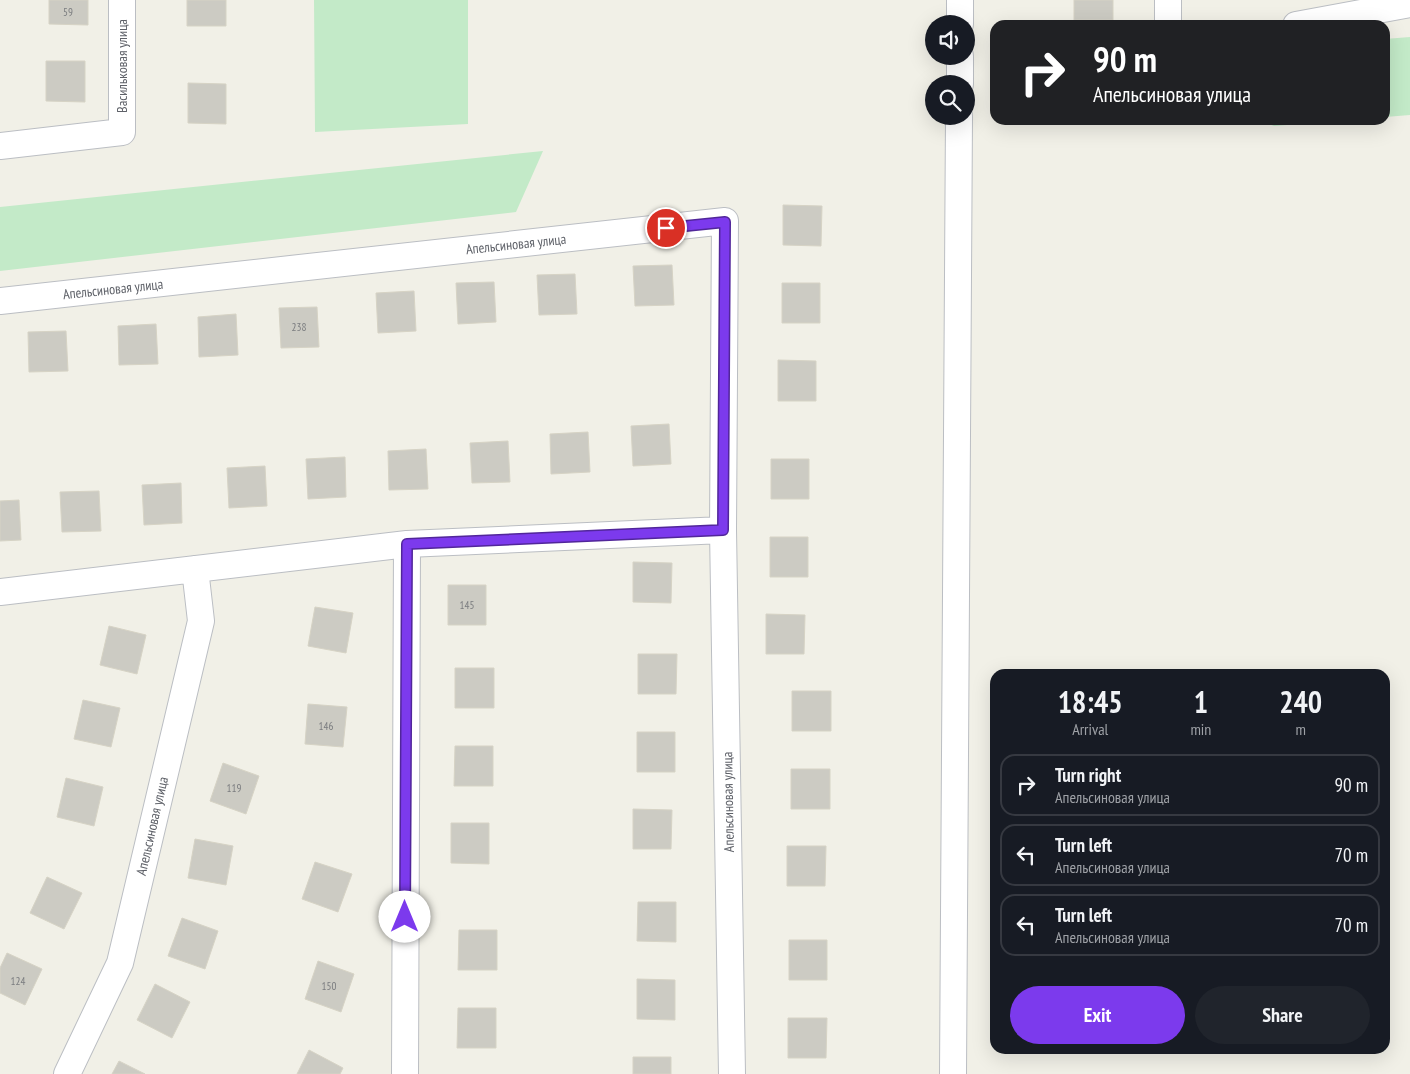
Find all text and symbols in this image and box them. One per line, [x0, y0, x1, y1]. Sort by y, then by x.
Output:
house number: 59 [63, 5, 73, 19]
map controls [925, 15, 975, 125]
button: sound [925, 15, 975, 65]
street label: Васильковая улица [113, 19, 131, 113]
text: 90 m [1093, 36, 1157, 82]
icon: right [1010, 40, 1075, 105]
button: search [925, 75, 975, 125]
text: Апельсиновая улица [1093, 80, 1251, 108]
pin [645, 207, 687, 249]
icon: arrive [652, 214, 680, 242]
street label: Апельсиновая улица [465, 230, 567, 258]
street label: Апельсиновая улица [62, 275, 164, 303]
house number: 238 [292, 320, 306, 334]
house number: 145 [460, 598, 474, 612]
text: 18:45 [1058, 682, 1123, 721]
text: 1 [1194, 682, 1208, 721]
text: 240 [1279, 682, 1322, 721]
house number: 146 [319, 719, 333, 733]
text: Arrival [1072, 719, 1108, 739]
text: min [1190, 719, 1211, 739]
text: m [1295, 719, 1306, 739]
street label: Апельсиновая улица [718, 752, 738, 852]
text: Turn right [1055, 763, 1121, 787]
icon: right [1012, 771, 1040, 799]
text: 90 m [1335, 773, 1368, 797]
street label: Апельсиновая улица [132, 775, 172, 877]
house number: 119 [227, 781, 241, 795]
text: Апельсиновая улица [1055, 787, 1170, 807]
text: Turn left [1055, 833, 1112, 857]
icon: left [1012, 841, 1040, 869]
text: 70 m [1335, 843, 1368, 867]
text: Апельсиновая улица [1055, 857, 1170, 877]
position arrow [378, 890, 430, 942]
text: Turn left [1055, 903, 1112, 927]
icon: left [1012, 911, 1040, 939]
text: 70 m [1335, 913, 1368, 937]
text: Апельсиновая улица [1055, 927, 1170, 947]
house number: 124 [11, 974, 25, 988]
house number: 150 [322, 979, 336, 993]
button: Exit [1010, 986, 1185, 1044]
button: Share [1195, 986, 1370, 1044]

